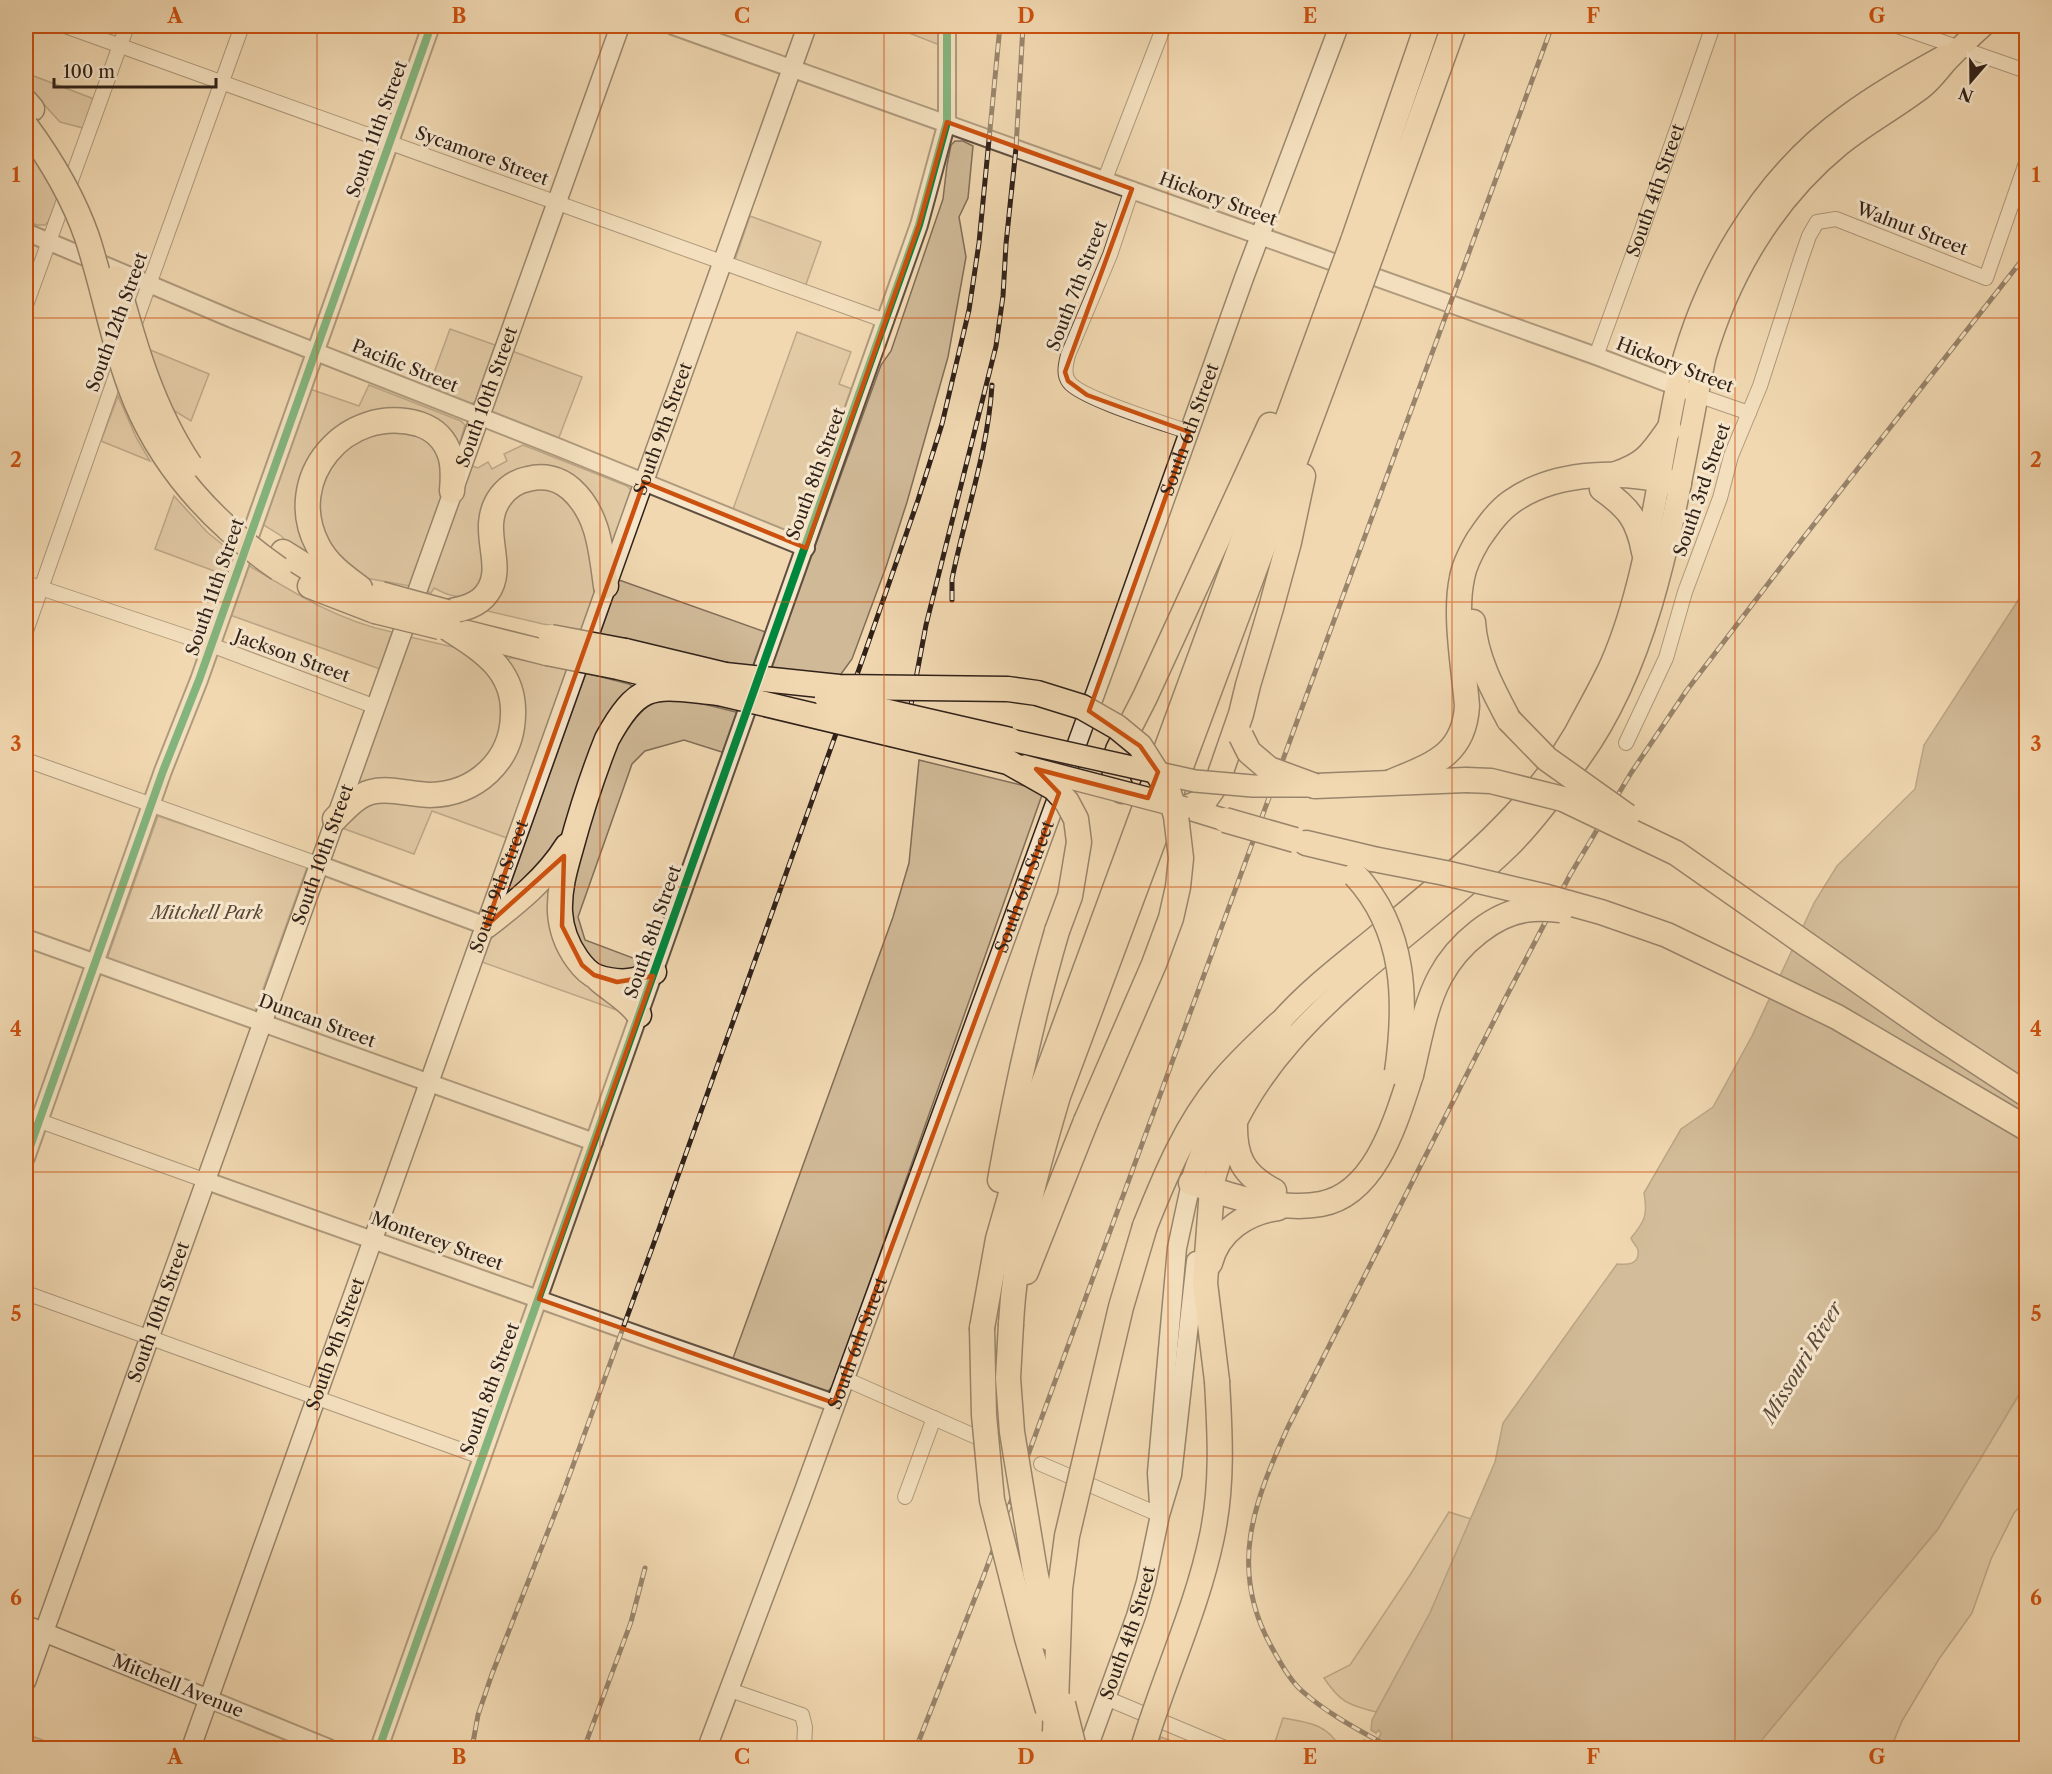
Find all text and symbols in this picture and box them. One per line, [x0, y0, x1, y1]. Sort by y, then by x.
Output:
text: A [166, 4, 183, 28]
text: B [452, 4, 467, 28]
text: C [734, 4, 750, 28]
text: D [1017, 4, 1035, 28]
text: E [1303, 4, 1317, 28]
text: F [1586, 4, 1600, 28]
text: G [1869, 4, 1886, 28]
scale bar [54, 51, 216, 89]
north arrow [1941, 51, 2001, 111]
street label: South 11th Street [342, 57, 412, 200]
text: 100 m [63, 61, 115, 83]
text: N [1956, 83, 1976, 107]
street label: South 4th Street [1622, 120, 1689, 260]
street label: Sycamore Street [412, 122, 552, 191]
text: 1 [12, 163, 21, 187]
text: 1 [2032, 163, 2041, 187]
street label: Hickory Street [1156, 167, 1281, 231]
street label: Walnut Street [1852, 197, 1971, 261]
street label: South 7th Street [1042, 217, 1112, 354]
street label: South 12th Street [82, 249, 153, 395]
street label: South 10th Street [452, 323, 522, 471]
street label: Hickory Street [1613, 333, 1737, 398]
street label: Pacific Street [349, 335, 462, 398]
street label: South 9th Street [629, 359, 697, 498]
street label: South 6th Street [1156, 360, 1224, 499]
street label: South 8th Street [782, 404, 850, 543]
street label: South 3rd Street [1669, 420, 1735, 559]
text: 2 [10, 448, 22, 472]
text: 2 [2030, 448, 2042, 472]
street label: South 11th Street [181, 515, 249, 659]
street label: Jackson Street [228, 624, 353, 687]
text: 3 [10, 732, 22, 756]
text: 3 [2030, 732, 2042, 756]
street label: South 10th Street [287, 781, 358, 928]
street label: South 9th Street [465, 816, 533, 956]
street label: South 6th Street [990, 817, 1059, 956]
street label: South 8th Street [620, 862, 686, 1002]
park label: Mitchell Park [149, 902, 263, 924]
street label: Duncan Street [255, 990, 379, 1053]
text: 4 [10, 1017, 22, 1041]
text: 4 [2030, 1017, 2042, 1041]
street label: Monterey Street [368, 1207, 507, 1275]
street label: South 10th Street [123, 1238, 194, 1385]
street label: South 6th Street [824, 1273, 892, 1412]
street label: South 9th Street [302, 1274, 370, 1413]
water label: Missouri River [1755, 1296, 1848, 1429]
text: 5 [10, 1302, 22, 1326]
text: 5 [2030, 1302, 2042, 1326]
street label: South 8th Street [456, 1319, 524, 1458]
street label: South 4th Street [1096, 1564, 1160, 1703]
text: 6 [10, 1586, 22, 1610]
text: 6 [2030, 1586, 2042, 1610]
street label: Mitchell Avenue [109, 1650, 247, 1722]
text: A [166, 1745, 183, 1769]
text: B [452, 1745, 467, 1769]
text: C [734, 1745, 750, 1769]
text: D [1017, 1745, 1035, 1769]
text: E [1303, 1745, 1317, 1769]
text: F [1586, 1745, 1600, 1769]
text: G [1869, 1745, 1886, 1769]

